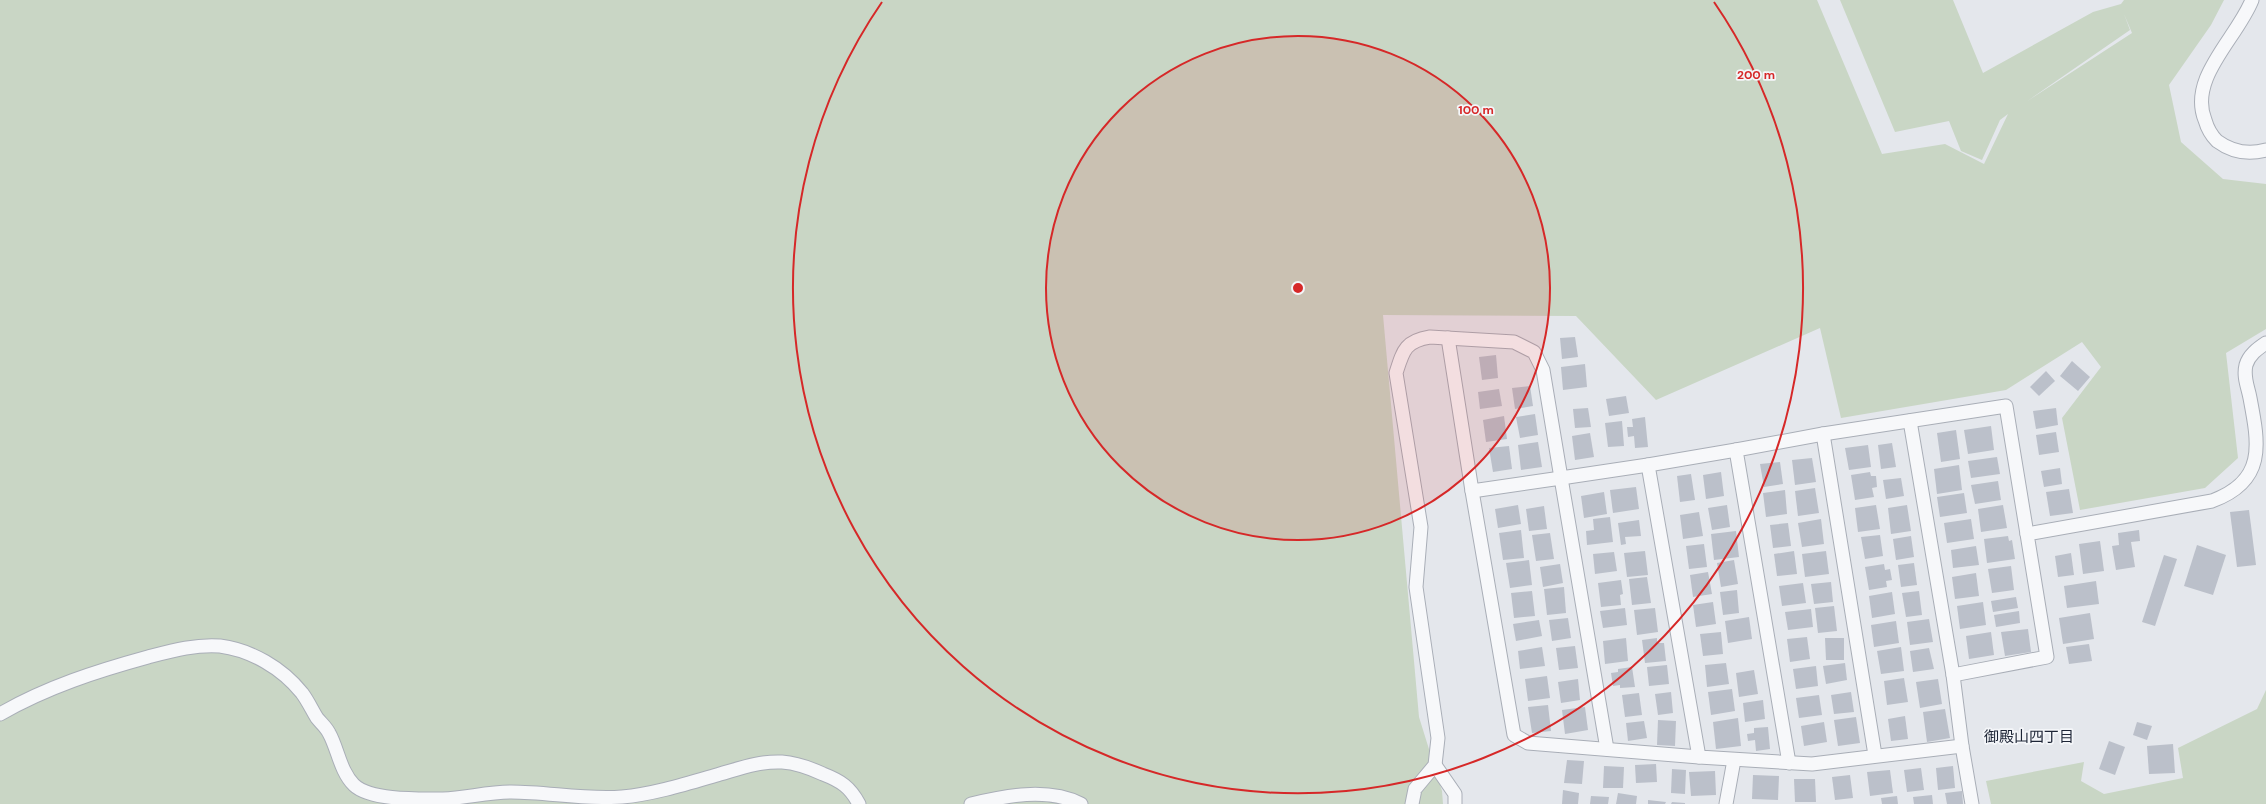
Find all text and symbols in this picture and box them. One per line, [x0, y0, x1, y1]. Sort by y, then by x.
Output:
text: 200 m [1737, 67, 1775, 83]
text: 100 m [1458, 102, 1494, 118]
centre of rings [1291, 281, 1305, 295]
district label: 御殿山四丁目 [1984, 727, 2074, 747]

